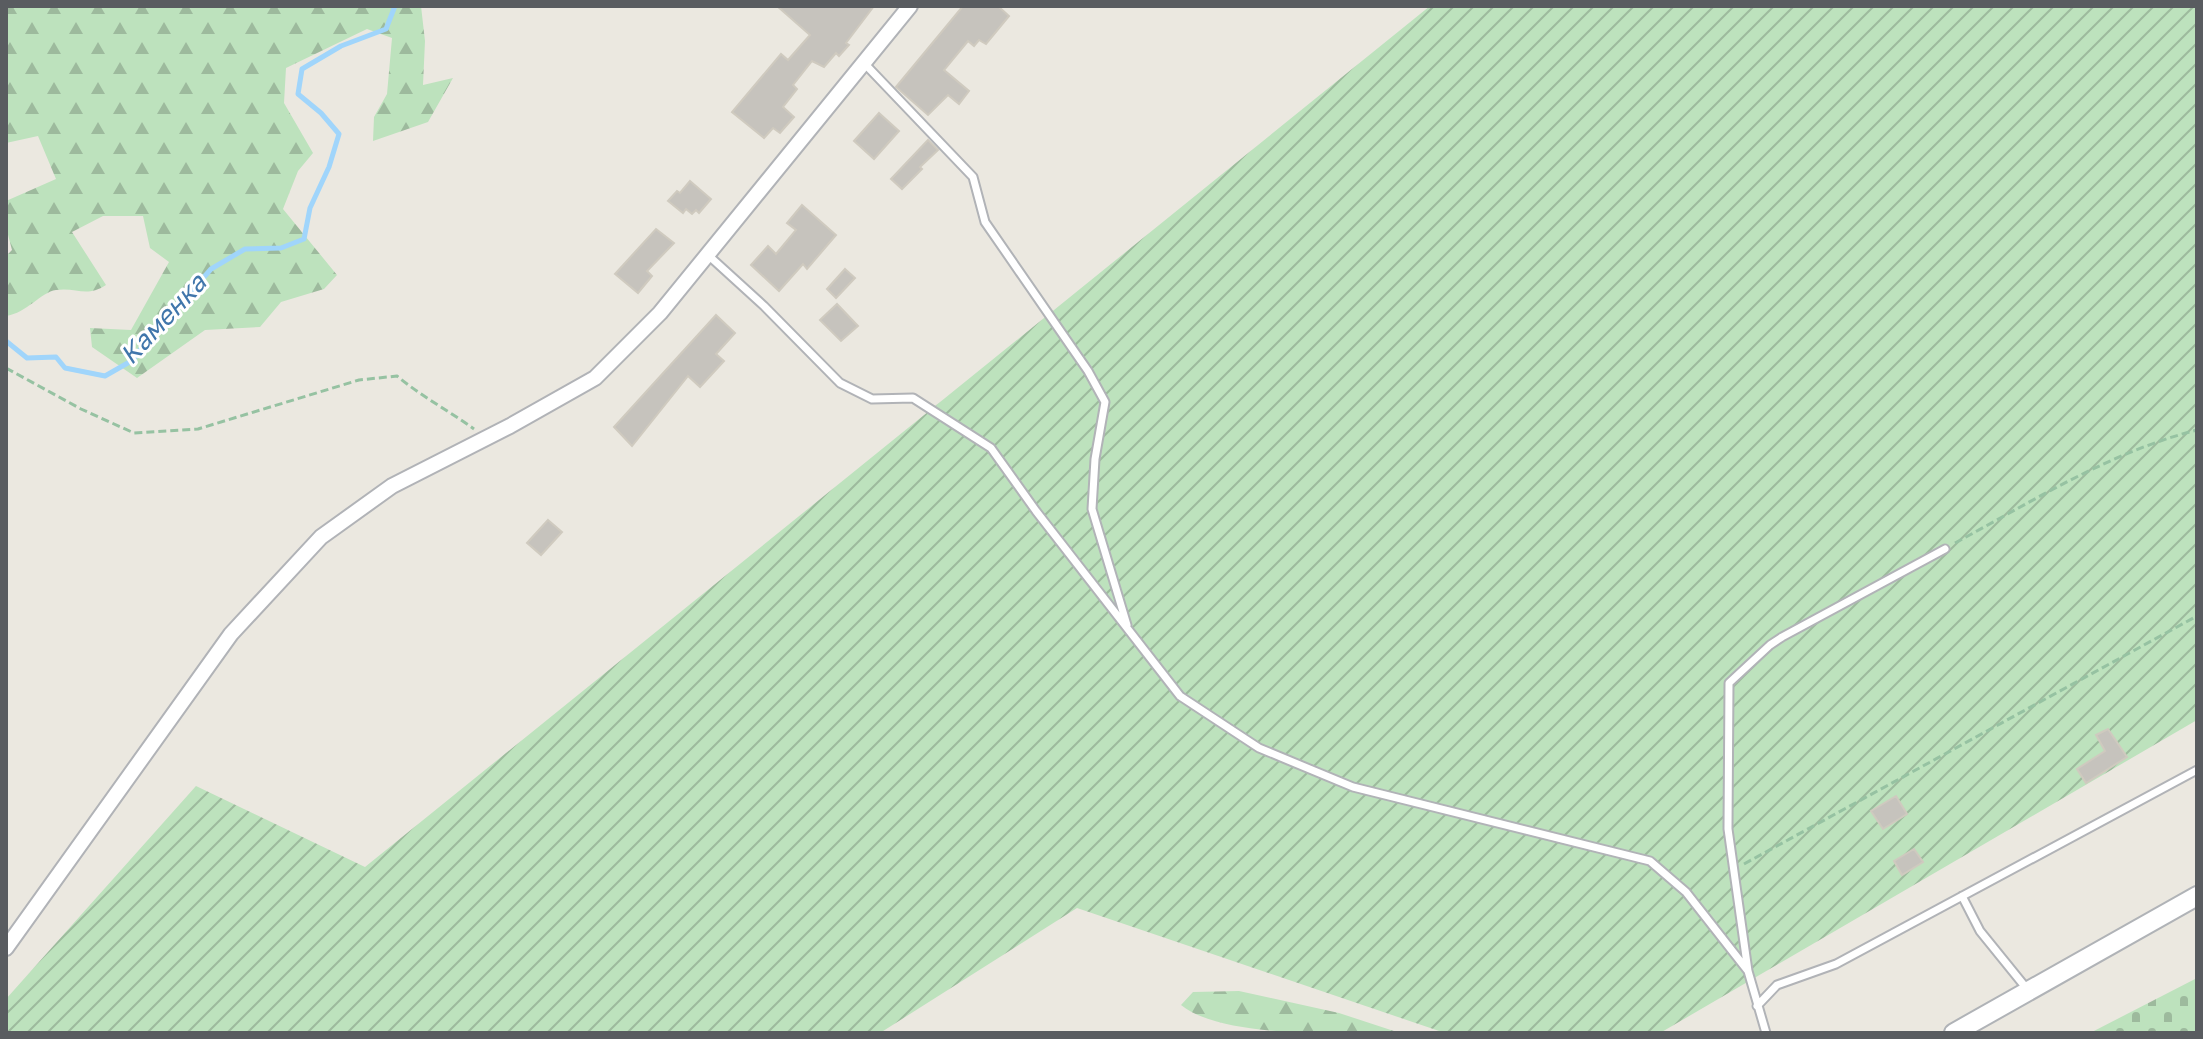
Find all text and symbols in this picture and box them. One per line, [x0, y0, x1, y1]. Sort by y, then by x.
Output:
water label: Каменка [113, 266, 213, 370]

